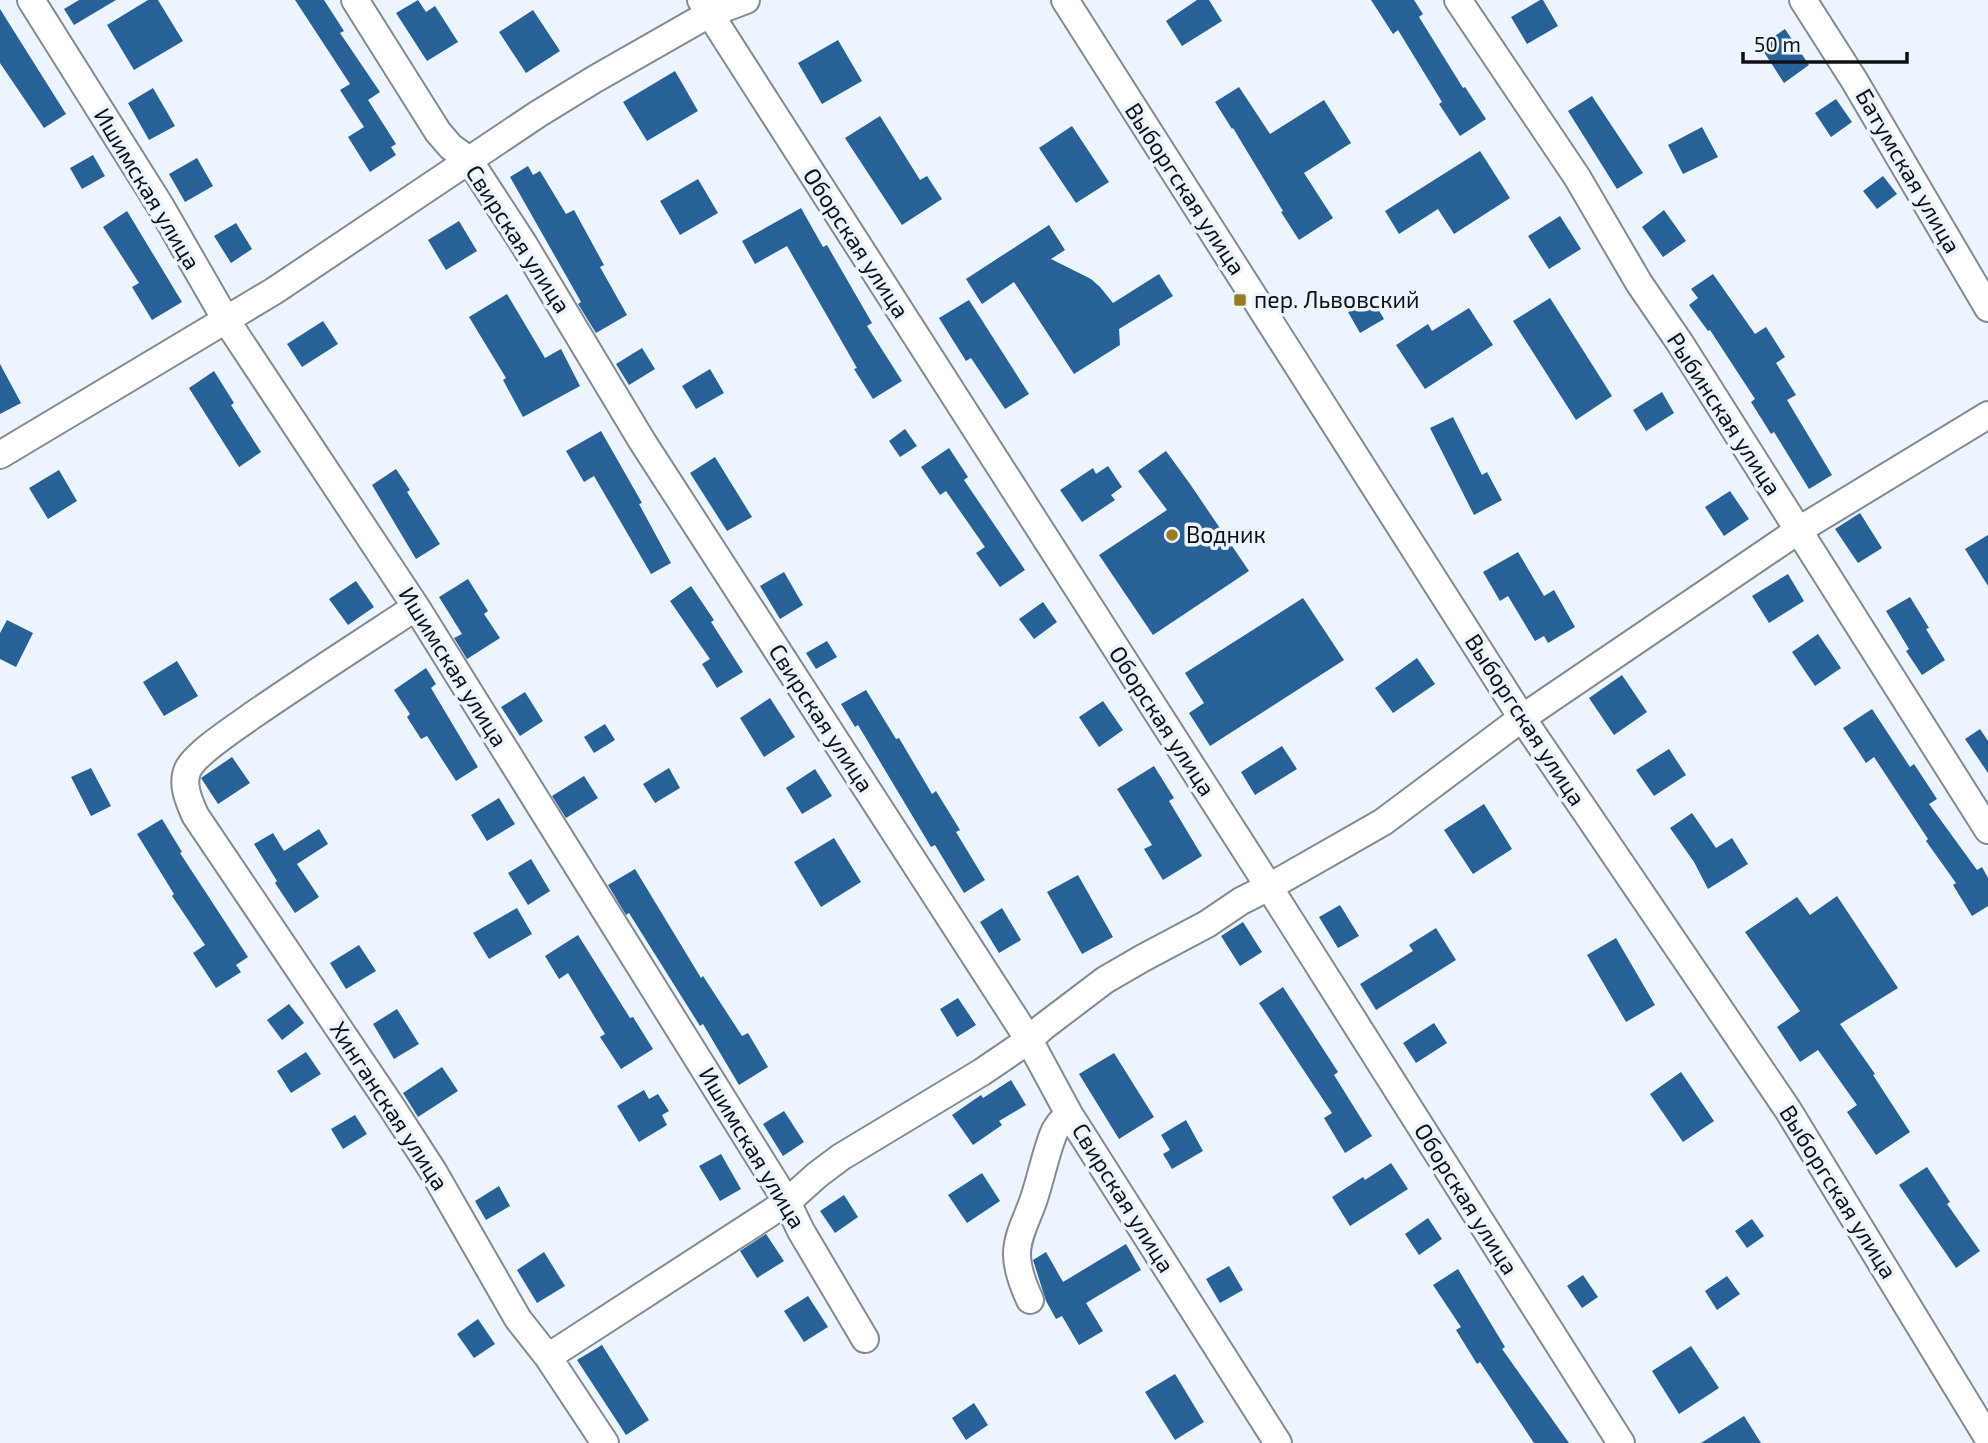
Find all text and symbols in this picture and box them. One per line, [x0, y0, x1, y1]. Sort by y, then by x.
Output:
scale bar [1743, 21, 1908, 65]
text: 50 m [1754, 31, 1801, 56]
street label: Батумская улица [1850, 83, 1967, 258]
street label: Выборгская улица [1119, 97, 1252, 280]
street label: Ишимская улица [88, 103, 207, 275]
street label: Свирская улица [460, 159, 577, 318]
street label: Оборская улица [797, 162, 916, 323]
place label: пер. Львовский [1254, 285, 1420, 313]
marker: пер. Львовский [1232, 292, 1248, 308]
street label: Рыбинская улица [1661, 327, 1788, 501]
place label: Водник [1186, 520, 1266, 548]
marker: Водник [1164, 527, 1180, 543]
street label: Ишимская улица [393, 581, 514, 752]
street label: Выборгская улица [1459, 628, 1592, 811]
street label: Свирская улица [763, 638, 880, 797]
street label: Оборская улица [1103, 640, 1222, 801]
street label: Хинганская улица [324, 1016, 455, 1196]
street label: Ишимская улица [693, 1062, 812, 1234]
street label: Выборгская улица [1773, 1100, 1904, 1284]
street label: Свирская улица [1066, 1118, 1181, 1278]
street label: Оборская улица [1408, 1118, 1525, 1280]

